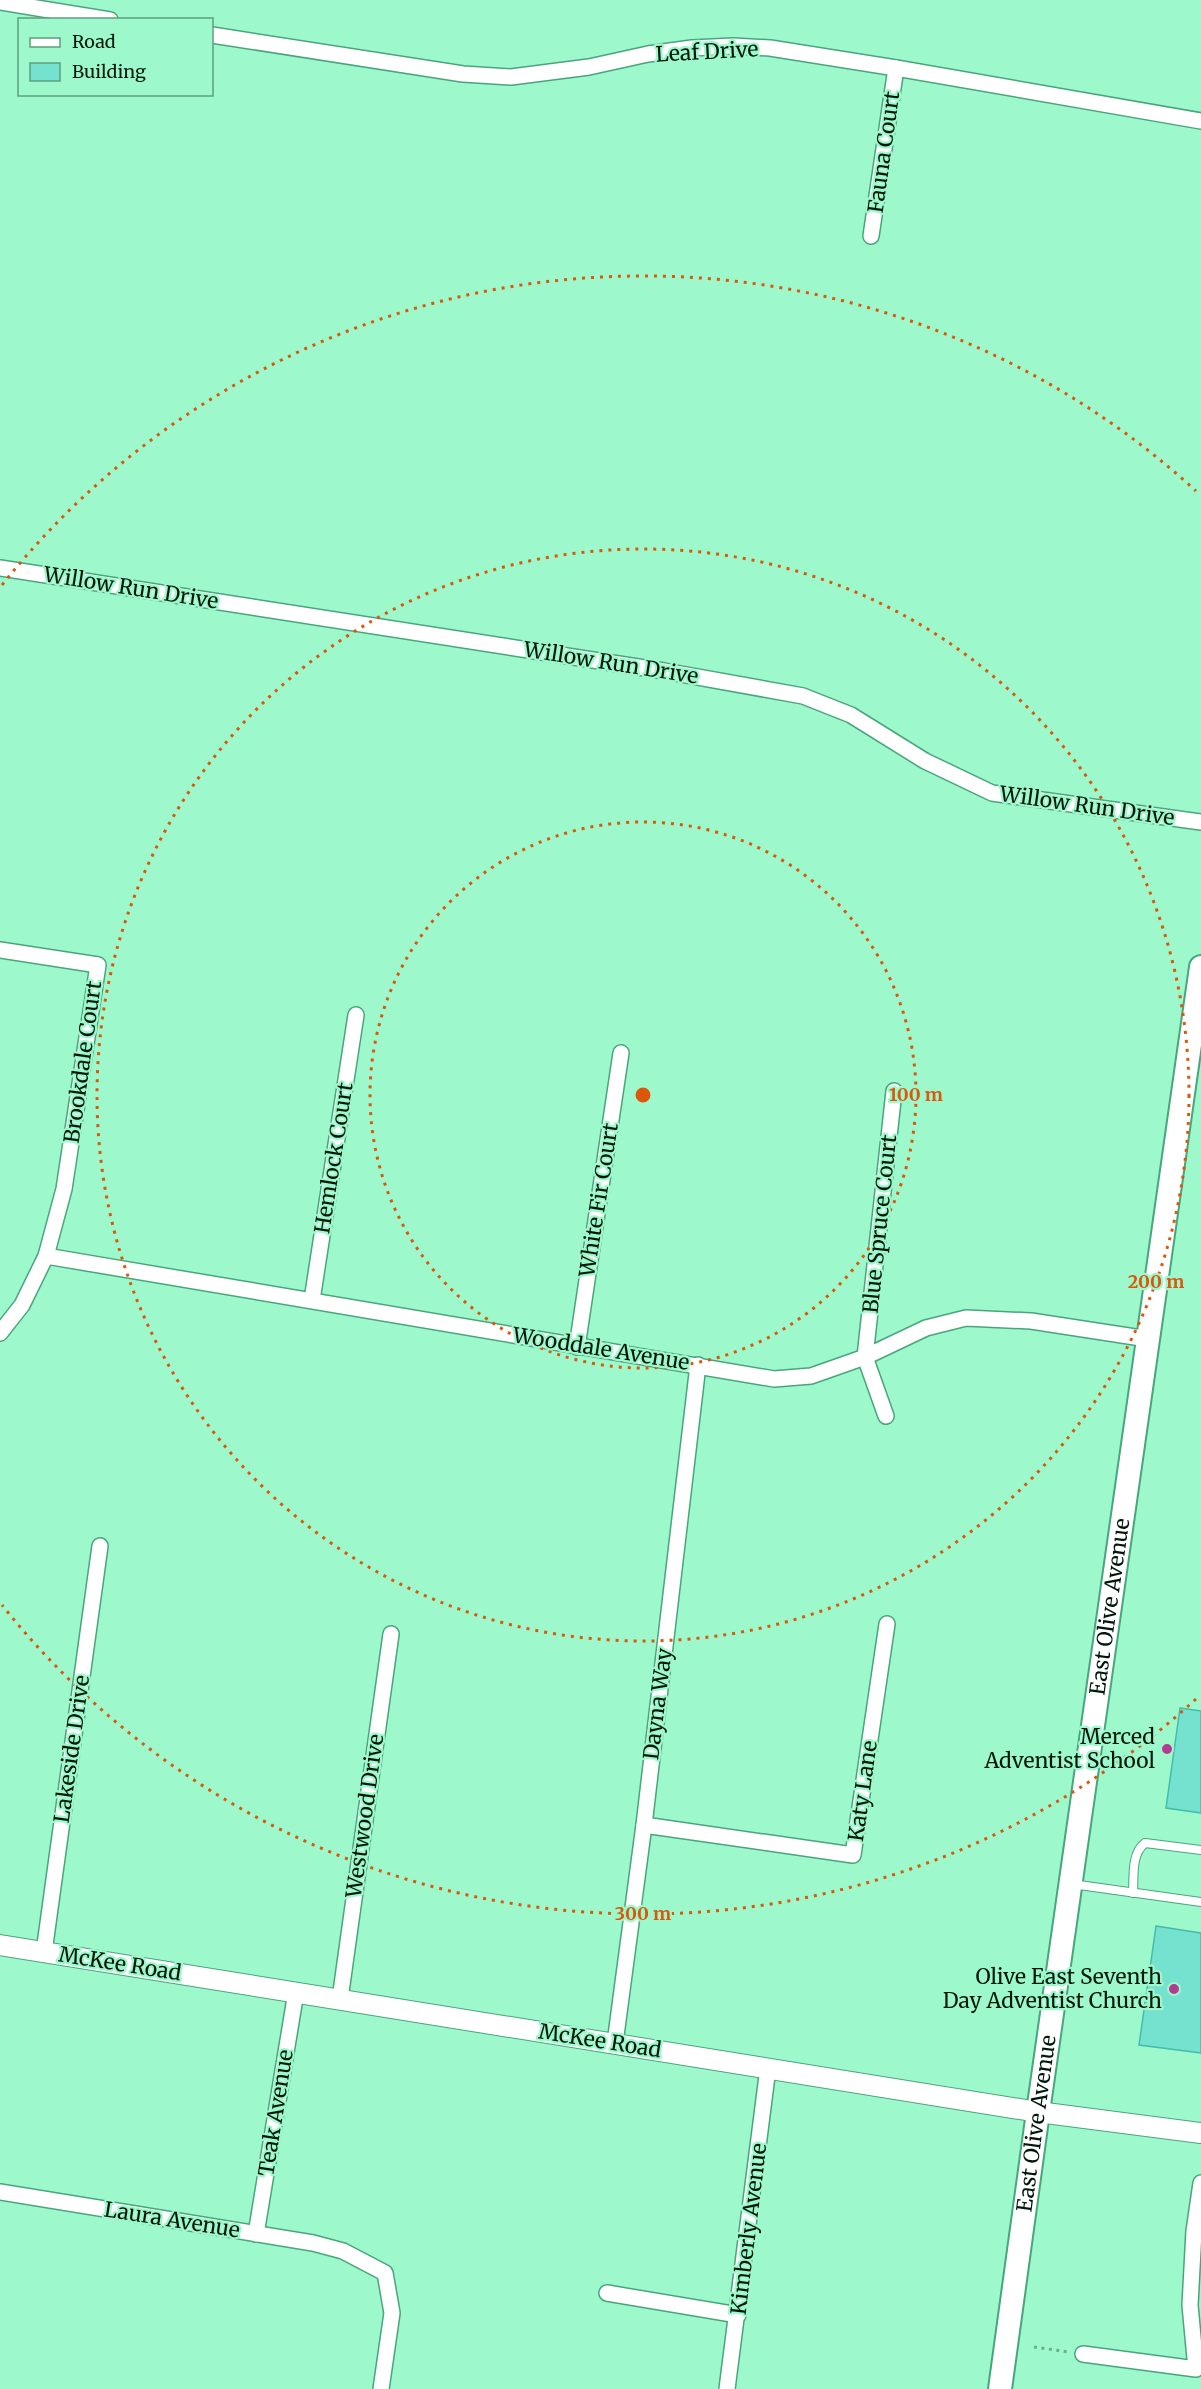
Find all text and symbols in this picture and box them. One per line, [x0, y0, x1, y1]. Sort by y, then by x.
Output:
legend [18, 18, 213, 96]
text: Road [72, 30, 116, 53]
street label: Leaf Drive [655, 35, 759, 68]
text: Building [72, 60, 146, 83]
street label: Fauna Court [862, 89, 905, 215]
street label: Willow Run Drive [41, 560, 220, 615]
street label: Willow Run Drive [521, 635, 700, 690]
street label: Willow Run Drive [997, 780, 1176, 831]
street label: Brookdale Court [58, 979, 107, 1145]
street label: Hemlock Court [308, 1080, 359, 1235]
text: 100 m [889, 1083, 943, 1106]
centre of rings [633, 1085, 653, 1105]
street label: White Fir Court [573, 1121, 624, 1280]
street label: Blue Spruce Court [857, 1133, 902, 1315]
text: 200 m [1128, 1270, 1184, 1293]
street label: Wooddale Avenue [510, 1321, 691, 1376]
street label: East Olive Avenue [1084, 1516, 1135, 1697]
street label: Dayna Way [637, 1646, 678, 1761]
street label: Lakeside Drive [48, 1673, 95, 1825]
place label: Merced Adventist School [983, 1723, 1155, 1774]
street label: Westwood Drive [339, 1732, 389, 1901]
street label: Katy Lane [842, 1739, 883, 1843]
marker: Merced Adventist School [1160, 1742, 1174, 1756]
text: 300 m [615, 1902, 671, 1925]
street label: McKee Road [57, 1940, 184, 1987]
place label: Olive East Seventh Day Adventist Church [943, 1963, 1162, 2014]
marker: Olive East Seventh Day Adventist Church [1167, 1982, 1181, 1996]
street label: McKee Road [537, 2017, 664, 2064]
street label: East Olive Avenue [1010, 2033, 1062, 2214]
street label: Teak Avenue [252, 2048, 299, 2178]
street label: Kimberly Avenue [725, 2142, 772, 2316]
street label: Laura Avenue [102, 2195, 242, 2244]

